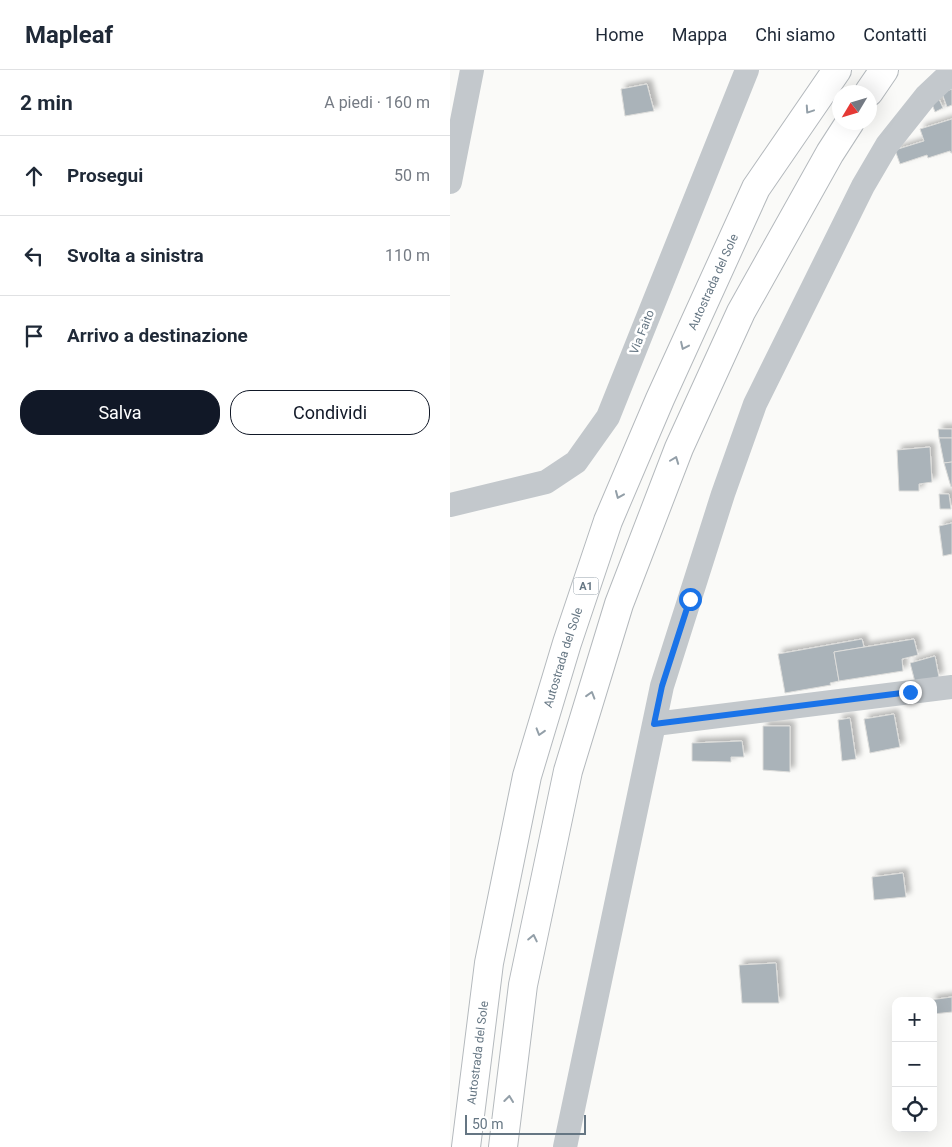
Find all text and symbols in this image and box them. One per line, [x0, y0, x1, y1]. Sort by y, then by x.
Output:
text: Mapleaf [25, 21, 113, 49]
text: Home [595, 24, 644, 45]
text: Mappa [672, 24, 727, 45]
text: Chi siamo [755, 24, 835, 45]
text: Contatti [863, 24, 927, 45]
north arrow [832, 85, 877, 130]
text: 2 min [20, 91, 73, 115]
text: A piedi · 160 m [324, 93, 430, 112]
one-way arrow [806, 105, 815, 114]
icon: ahead [20, 162, 48, 190]
text: Prosegui [67, 164, 143, 187]
text: 50 m [394, 166, 430, 185]
street label: Autostrada del Sole [685, 232, 741, 332]
icon: left [20, 242, 48, 270]
text: Svolta a sinistra [67, 244, 204, 267]
text: 110 m [385, 246, 430, 265]
street label: Via Faito [627, 308, 657, 356]
icon: arrive [20, 322, 48, 350]
text: Arrivo a destinazione [67, 324, 248, 347]
one-way arrow [680, 341, 690, 350]
button: Salva [20, 390, 220, 435]
button: Condividi [230, 390, 430, 435]
one-way arrow [669, 456, 679, 464]
one-way arrow [615, 490, 626, 499]
road number: A1 [574, 578, 598, 594]
route start [679, 588, 702, 611]
street label: Autostrada del Sole [541, 606, 585, 709]
route end [899, 681, 922, 704]
one-way arrow [585, 691, 595, 700]
one-way arrow [536, 727, 546, 736]
one-way arrow [527, 934, 538, 943]
map controls [892, 997, 937, 1132]
button: + [892, 997, 937, 1042]
street label: Autostrada del Sole [464, 1000, 491, 1105]
button: − [892, 1042, 937, 1087]
button: locate [892, 1087, 937, 1132]
one-way arrow [503, 1094, 514, 1102]
scale bar [465, 1112, 586, 1135]
text: 50 m [472, 1116, 504, 1132]

